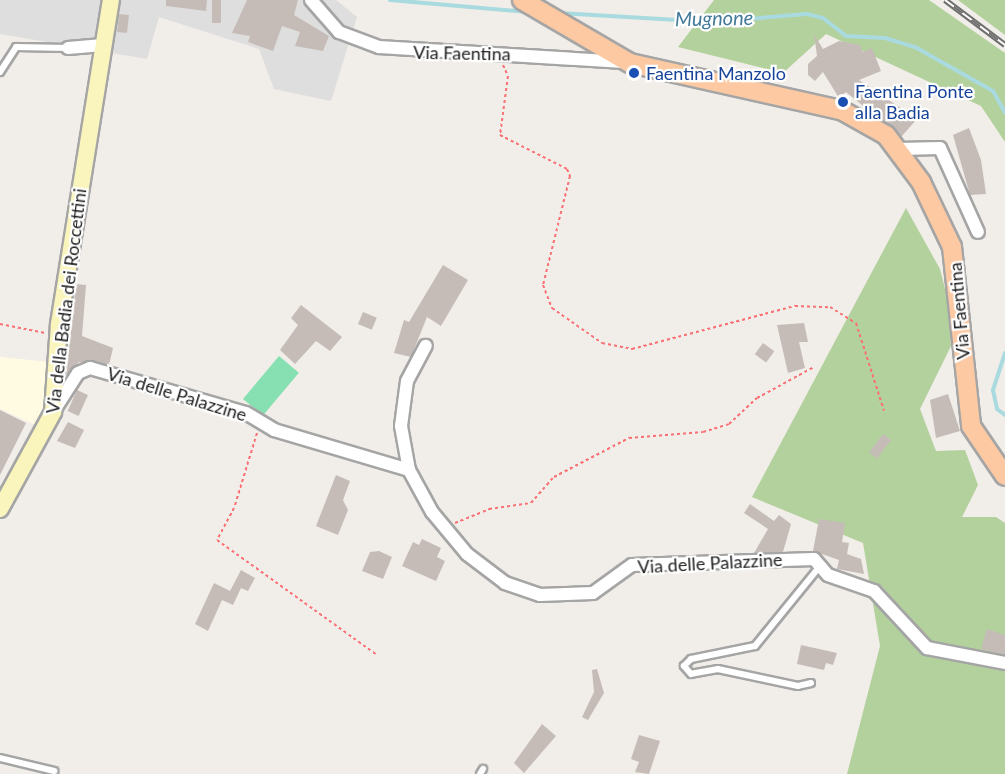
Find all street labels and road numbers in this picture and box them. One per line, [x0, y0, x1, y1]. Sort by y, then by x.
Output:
street label: Via Faentina [413, 41, 511, 65]
street label: Via della Badia dei Roccettini [41, 187, 91, 415]
street label: Via Faentina [944, 262, 974, 360]
street label: Via delle Palazzine [104, 362, 250, 426]
street label: Via delle Palazzine [637, 548, 783, 578]

